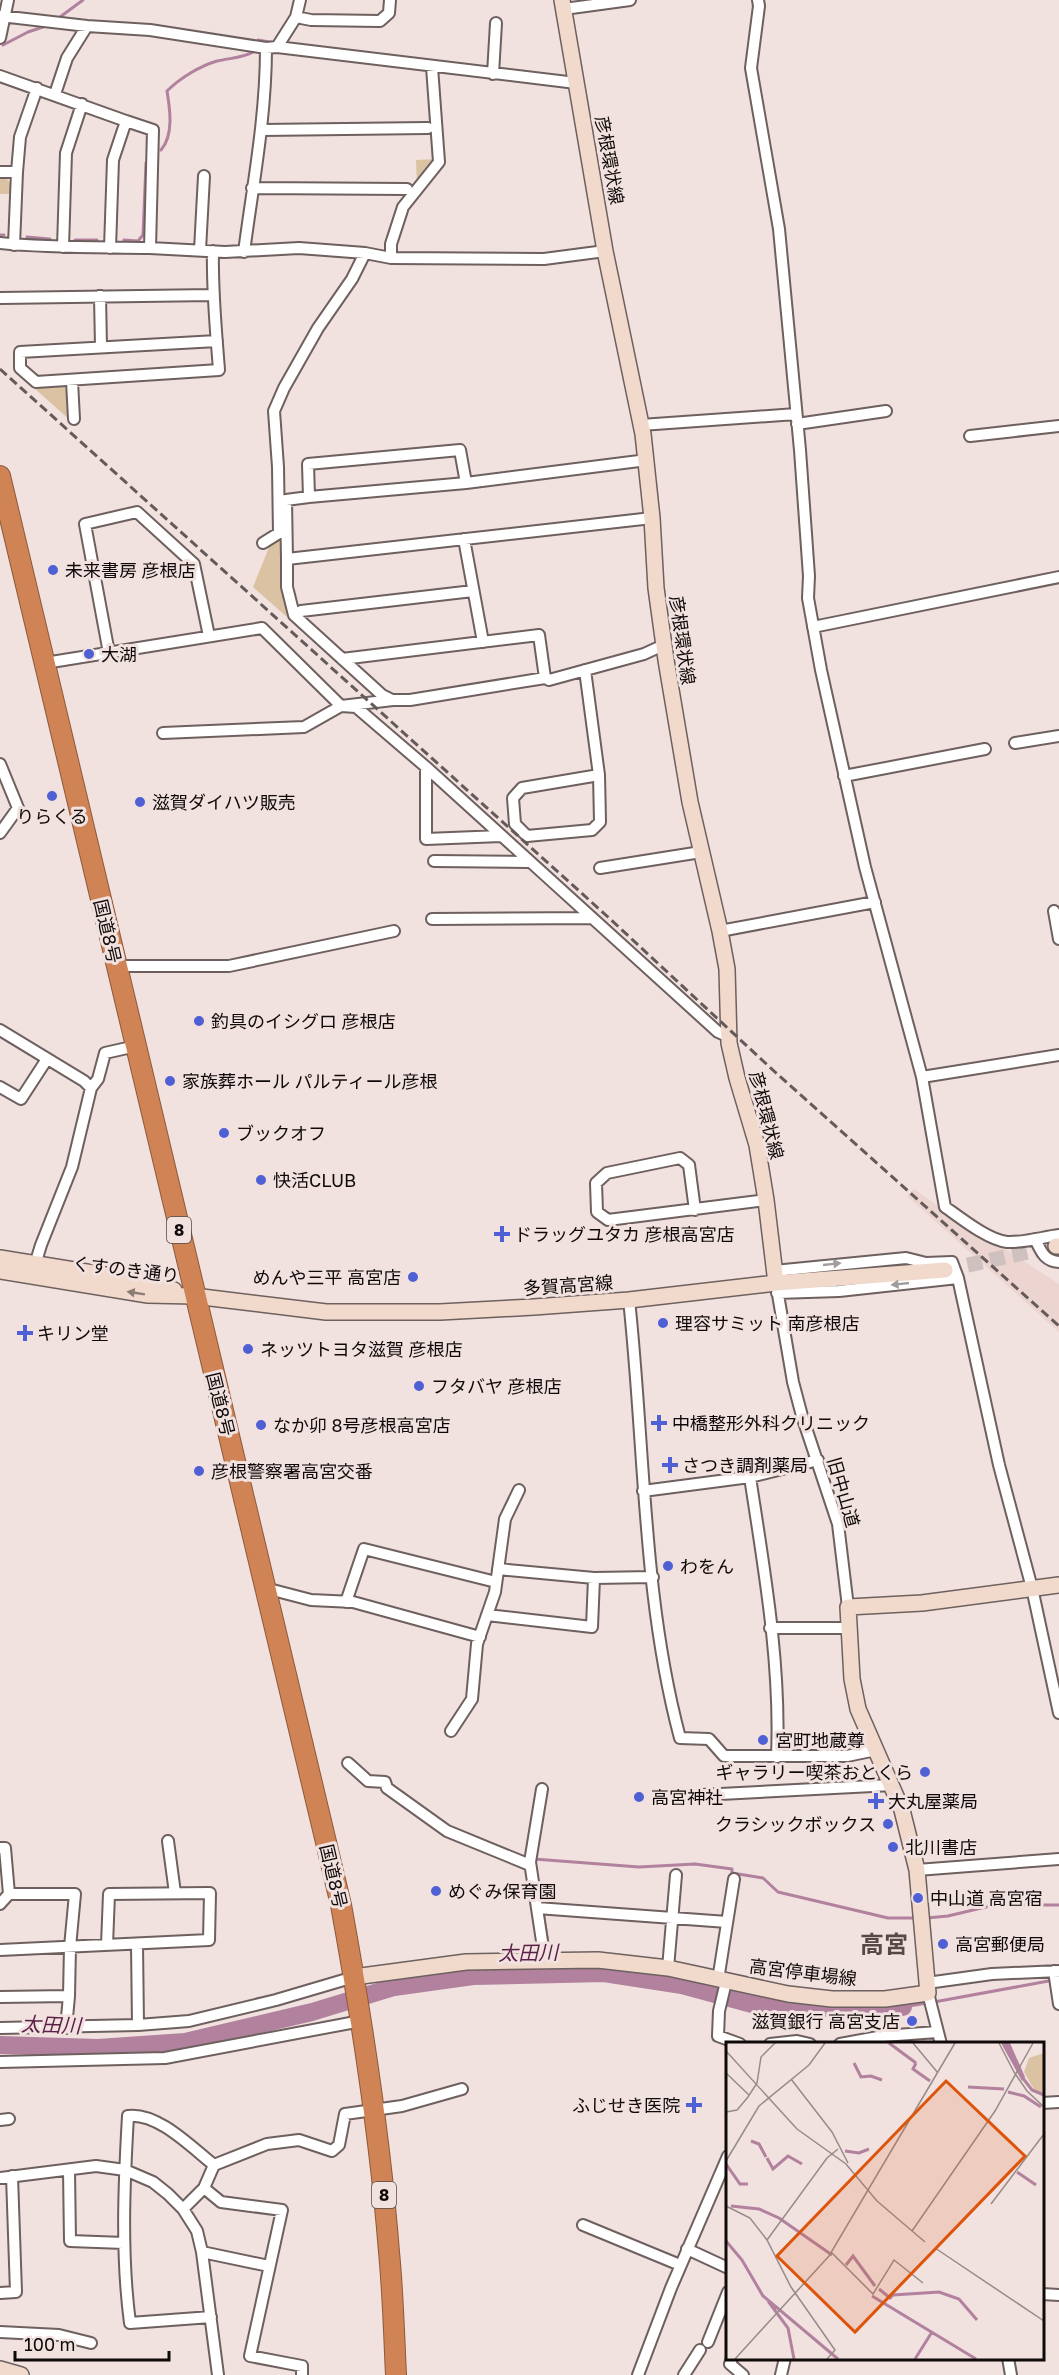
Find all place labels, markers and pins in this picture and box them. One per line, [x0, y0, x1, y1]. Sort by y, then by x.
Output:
place label: 未来書房 彦根店 [65, 559, 196, 581]
marker: 未来書房 彦根店 [46, 563, 60, 577]
place label: 大湖 [101, 643, 137, 665]
marker: 大湖 [82, 647, 96, 661]
marker: りらくる [45, 789, 59, 803]
place label: 滋賀ダイハツ販売 [152, 791, 296, 813]
marker: 滋賀ダイハツ販売 [133, 795, 147, 809]
place label: りらくる [16, 805, 88, 827]
place label: 釣具のイシグロ 彦根店 [211, 1010, 396, 1032]
marker: 釣具のイシグロ 彦根店 [192, 1014, 206, 1028]
place label: 家族葬ホール パルティール彦根 [182, 1070, 437, 1092]
marker: 家族葬ホール パルティール彦根 [163, 1074, 177, 1088]
place label: ブックオフ [236, 1122, 326, 1144]
marker: ブックオフ [217, 1126, 231, 1140]
place label: 快活CLUB [273, 1169, 356, 1191]
marker: 快活CLUB [254, 1173, 268, 1187]
place label: ドラッグユタカ 彦根高宮店 [514, 1223, 735, 1245]
marker: ドラッグユタカ 彦根高宮店 [495, 1227, 509, 1241]
place label: めんや三平 高宮店 [253, 1266, 401, 1288]
marker: めんや三平 高宮店 [406, 1270, 420, 1284]
place label: 理容サミット 南彦根店 [675, 1312, 860, 1334]
marker: 理容サミット 南彦根店 [656, 1316, 670, 1330]
place label: キリン堂 [37, 1322, 109, 1344]
marker: キリン堂 [18, 1326, 32, 1340]
place label: ネッツトヨタ滋賀 彦根店 [260, 1338, 463, 1360]
marker: ネッツトヨタ滋賀 彦根店 [241, 1342, 255, 1356]
place label: フタバヤ 彦根店 [431, 1375, 562, 1397]
marker: フタバヤ 彦根店 [412, 1379, 426, 1393]
place label: 中橋整形外科クリニック [672, 1412, 870, 1434]
place label: なか卯 8号彦根高宮店 [273, 1414, 450, 1436]
marker: 中橋整形外科クリニック [650, 1414, 668, 1432]
marker: なか卯 8号彦根高宮店 [254, 1418, 268, 1432]
place label: さつき調剤薬局 [682, 1454, 808, 1476]
marker: さつき調剤薬局 [663, 1458, 677, 1472]
place label: 彦根警察署高宮交番 [211, 1460, 373, 1482]
marker: 彦根警察署高宮交番 [192, 1464, 206, 1478]
place label: わをん [680, 1555, 734, 1577]
marker: わをん [661, 1559, 675, 1573]
place label: 宮町地蔵尊 [775, 1729, 865, 1751]
marker: 宮町地蔵尊 [756, 1733, 770, 1747]
place label: ギャラリー喫茶おとくら [716, 1761, 913, 1783]
marker: ギャラリー喫茶おとくら [918, 1765, 932, 1779]
place label: 高宮神社 [651, 1786, 723, 1808]
marker: 高宮神社 [632, 1790, 646, 1804]
place label: 大丸屋薬局 [888, 1790, 978, 1812]
marker: 大丸屋薬局 [869, 1794, 883, 1808]
place label: クラシックボックス [715, 1813, 876, 1835]
marker: クラシックボックス [881, 1817, 895, 1831]
place label: 北川書店 [905, 1836, 977, 1858]
marker: 北川書店 [886, 1840, 900, 1854]
place label: めぐみ保育園 [448, 1880, 557, 1902]
marker: めぐみ保育園 [429, 1884, 443, 1898]
place label: 中山道 高宮宿 [930, 1887, 1043, 1909]
marker: 中山道 高宮宿 [911, 1891, 925, 1905]
place label: 高宮郵便局 [955, 1933, 1045, 1955]
marker: 高宮郵便局 [936, 1937, 950, 1951]
place label: 滋賀銀行 高宮支店 [752, 2010, 900, 2032]
marker: 滋賀銀行 高宮支店 [905, 2014, 919, 2028]
place label: ふじせき医院 [572, 2094, 680, 2116]
marker: ふじせき医院 [685, 2096, 703, 2114]

